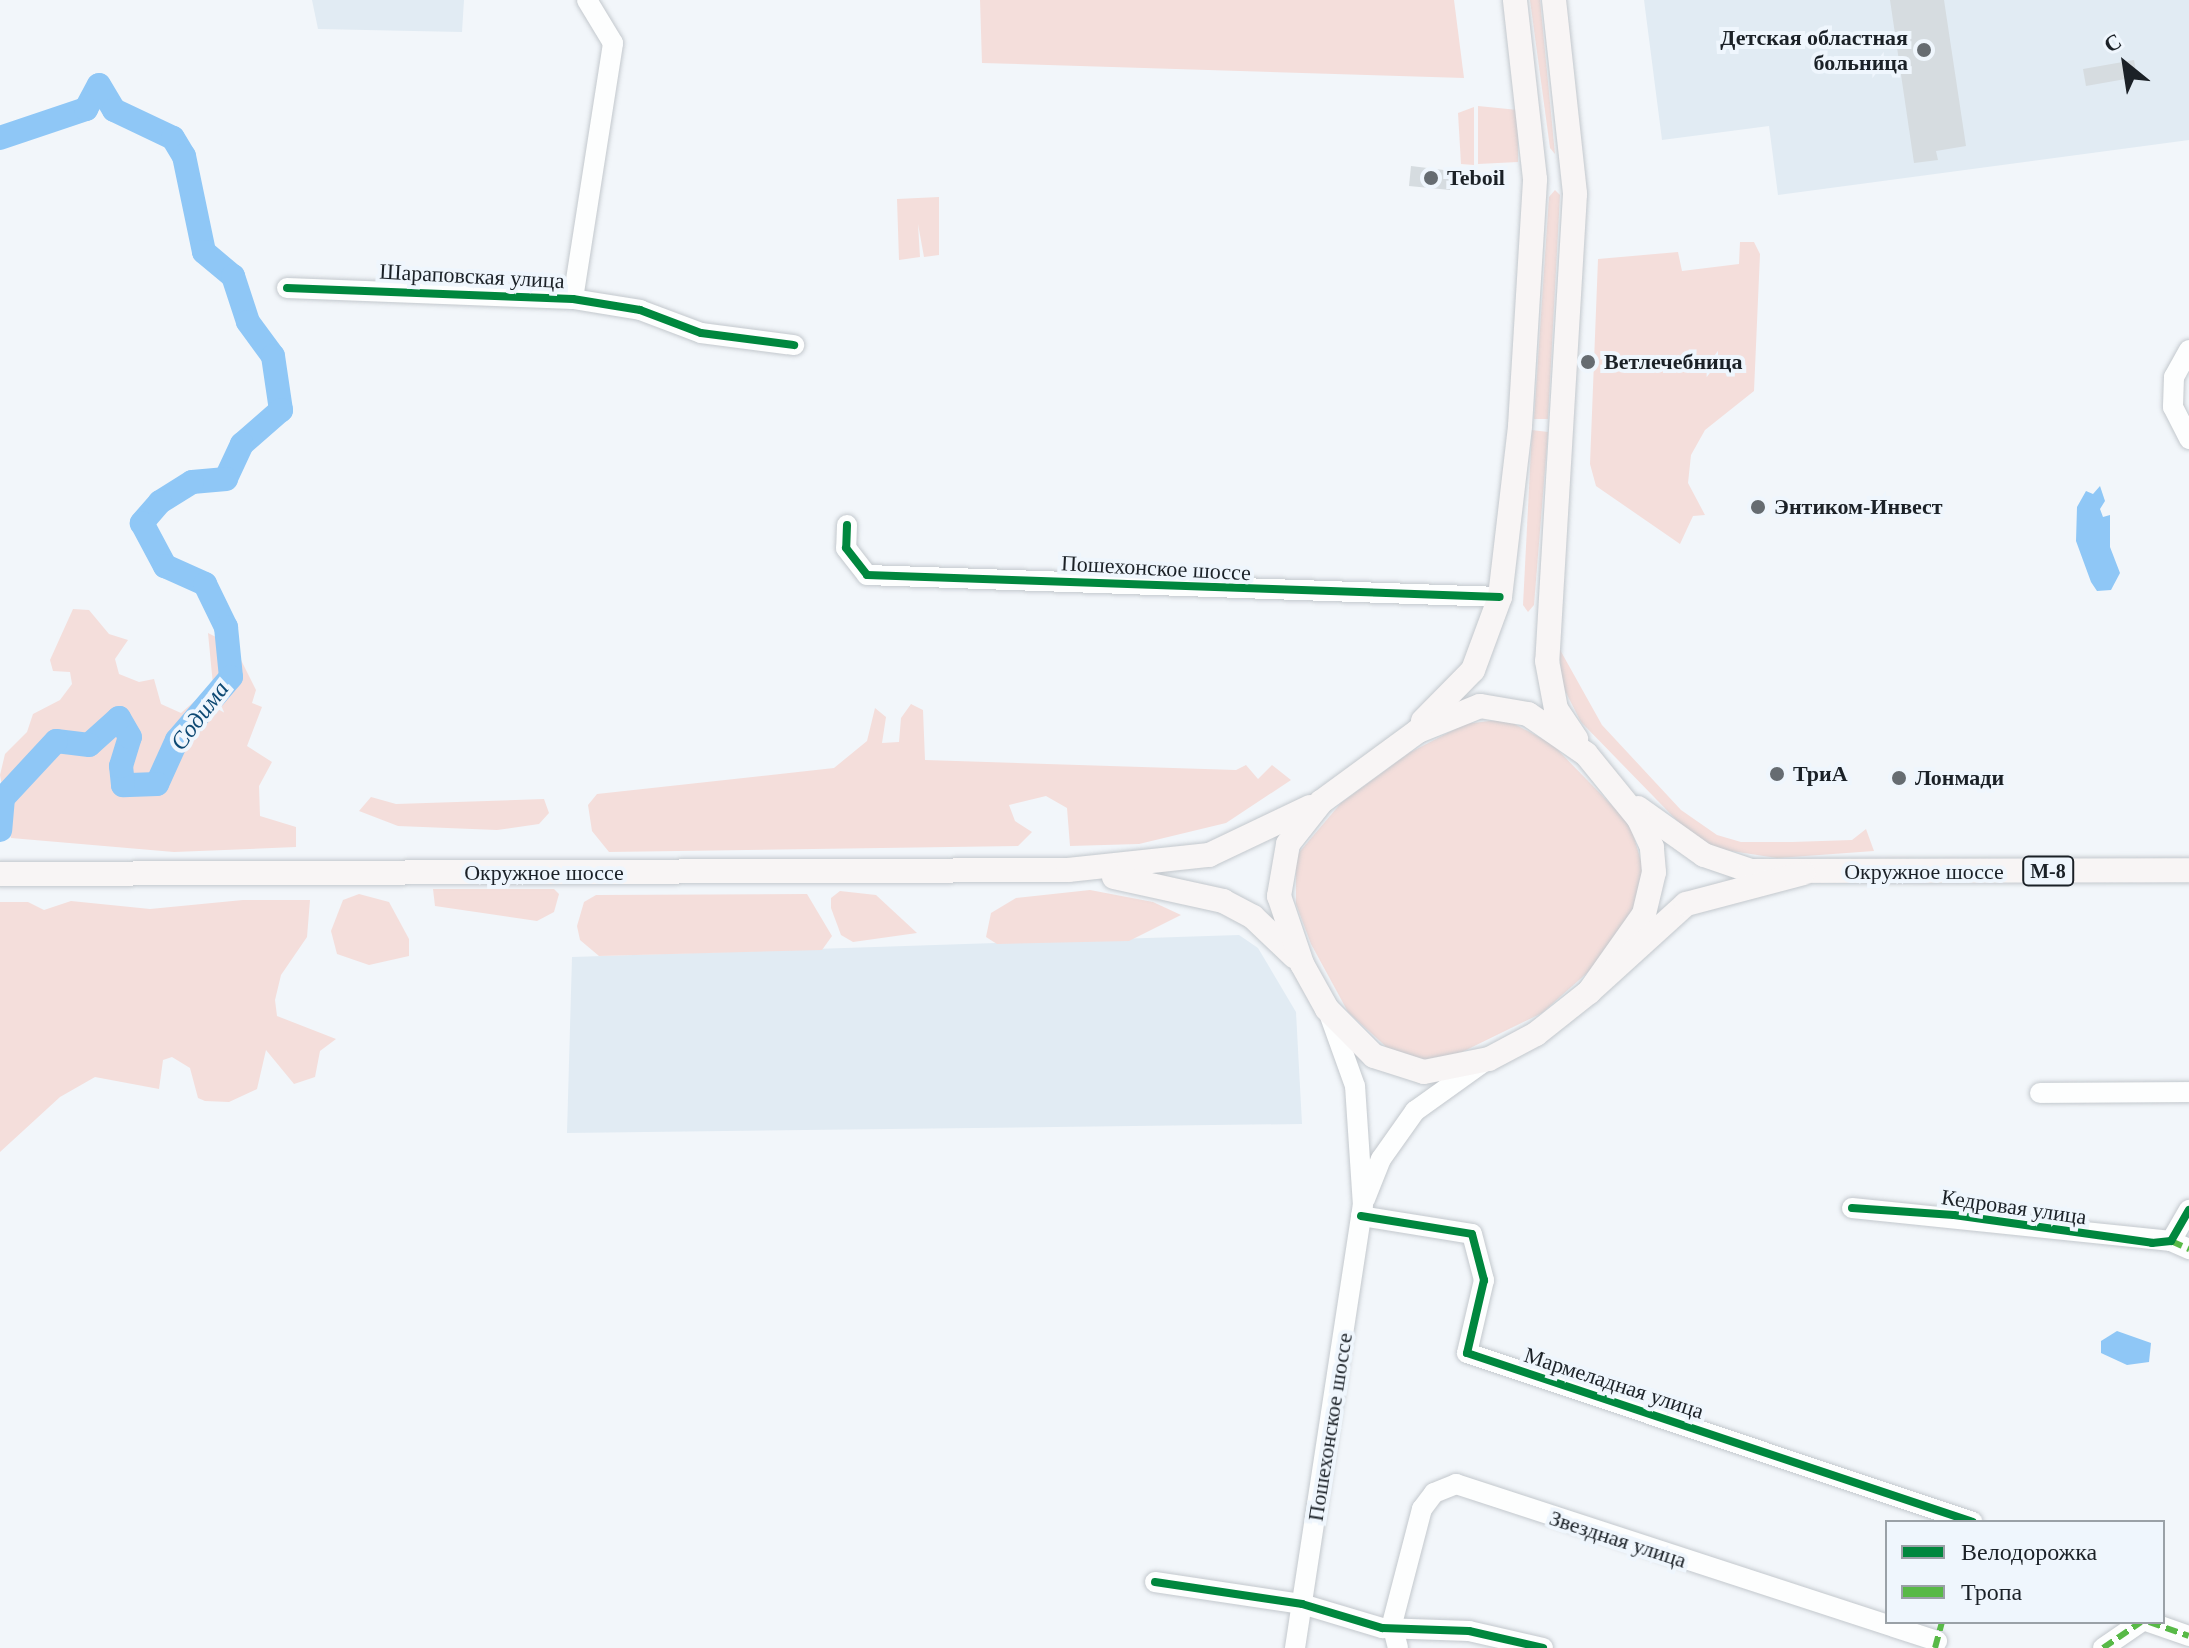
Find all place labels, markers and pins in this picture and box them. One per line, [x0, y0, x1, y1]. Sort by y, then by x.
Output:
place label: Детская областная больница [1720, 24, 1908, 76]
marker: Детская областная больница [1915, 41, 1933, 59]
place label: Teboil [1447, 165, 1505, 191]
marker: Teboil [1422, 169, 1440, 187]
place label: Ветлечебница [1604, 349, 1742, 375]
marker: Ветлечебница [1579, 353, 1597, 371]
place label: Энтиком-Инвест [1774, 494, 1943, 520]
marker: Энтиком-Инвест [1749, 498, 1767, 516]
place label: ТриА [1793, 761, 1848, 787]
marker: ТриА [1768, 765, 1786, 783]
place label: Лонмади [1915, 765, 2004, 791]
marker: Лонмади [1890, 769, 1908, 787]

